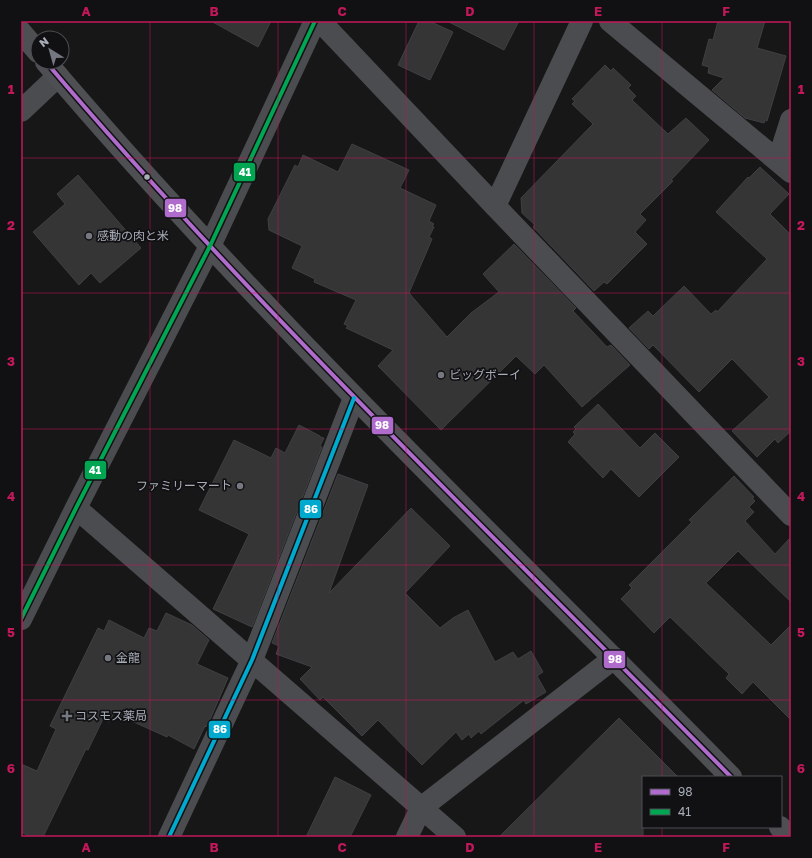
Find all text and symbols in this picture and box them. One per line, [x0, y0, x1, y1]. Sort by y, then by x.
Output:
text: A [81, 3, 91, 19]
text: B [209, 3, 219, 19]
text: C [337, 3, 347, 19]
text: D [465, 3, 475, 19]
text: E [594, 3, 602, 19]
text: F [722, 3, 730, 19]
north arrow [30, 30, 70, 70]
text: N [36, 34, 51, 49]
text: 1 [8, 81, 15, 97]
text: 1 [798, 81, 805, 97]
line badge: 41 [233, 162, 256, 182]
text: 41 [239, 165, 252, 178]
unlabelled marker [142, 172, 152, 182]
line badge: 98 [164, 198, 187, 218]
text: 98 [168, 201, 182, 214]
text: 2 [7, 217, 15, 233]
text: 2 [797, 217, 805, 233]
place label: 感動の肉と米 [97, 228, 169, 243]
marker: 感動の肉と米 [84, 231, 94, 241]
text: 3 [7, 353, 15, 369]
text: 3 [797, 353, 805, 369]
place label: ビッグボーイ [449, 367, 521, 382]
marker: ビッグボーイ [436, 370, 446, 380]
line badge: 98 [371, 416, 394, 435]
text: 98 [375, 418, 389, 431]
line badge: 41 [84, 460, 107, 480]
text: 41 [89, 463, 102, 476]
place label: ファミリーマート [136, 478, 232, 493]
marker: ファミリーマート [235, 481, 245, 491]
text: 4 [7, 488, 15, 504]
text: 4 [797, 488, 805, 504]
line badge: 86 [299, 499, 322, 519]
text: 86 [304, 502, 318, 515]
text: 5 [7, 624, 15, 640]
text: 5 [797, 624, 805, 640]
place label: 金龍 [116, 650, 140, 665]
line badge: 98 [603, 650, 626, 669]
text: 98 [608, 652, 622, 665]
marker: 金龍 [103, 653, 113, 663]
place label: コスモス薬局 [75, 708, 147, 723]
marker: コスモス薬局 [62, 711, 72, 721]
line badge: 86 [208, 720, 231, 739]
text: 86 [213, 722, 227, 735]
text: 6 [7, 760, 15, 776]
text: 6 [797, 760, 805, 776]
legend [642, 776, 782, 828]
text: 98 [678, 784, 693, 799]
text: 41 [678, 804, 691, 819]
text: A [81, 839, 91, 855]
text: B [209, 839, 219, 855]
text: C [337, 839, 347, 855]
text: D [465, 839, 475, 855]
text: E [594, 839, 602, 855]
text: F [722, 839, 730, 855]

